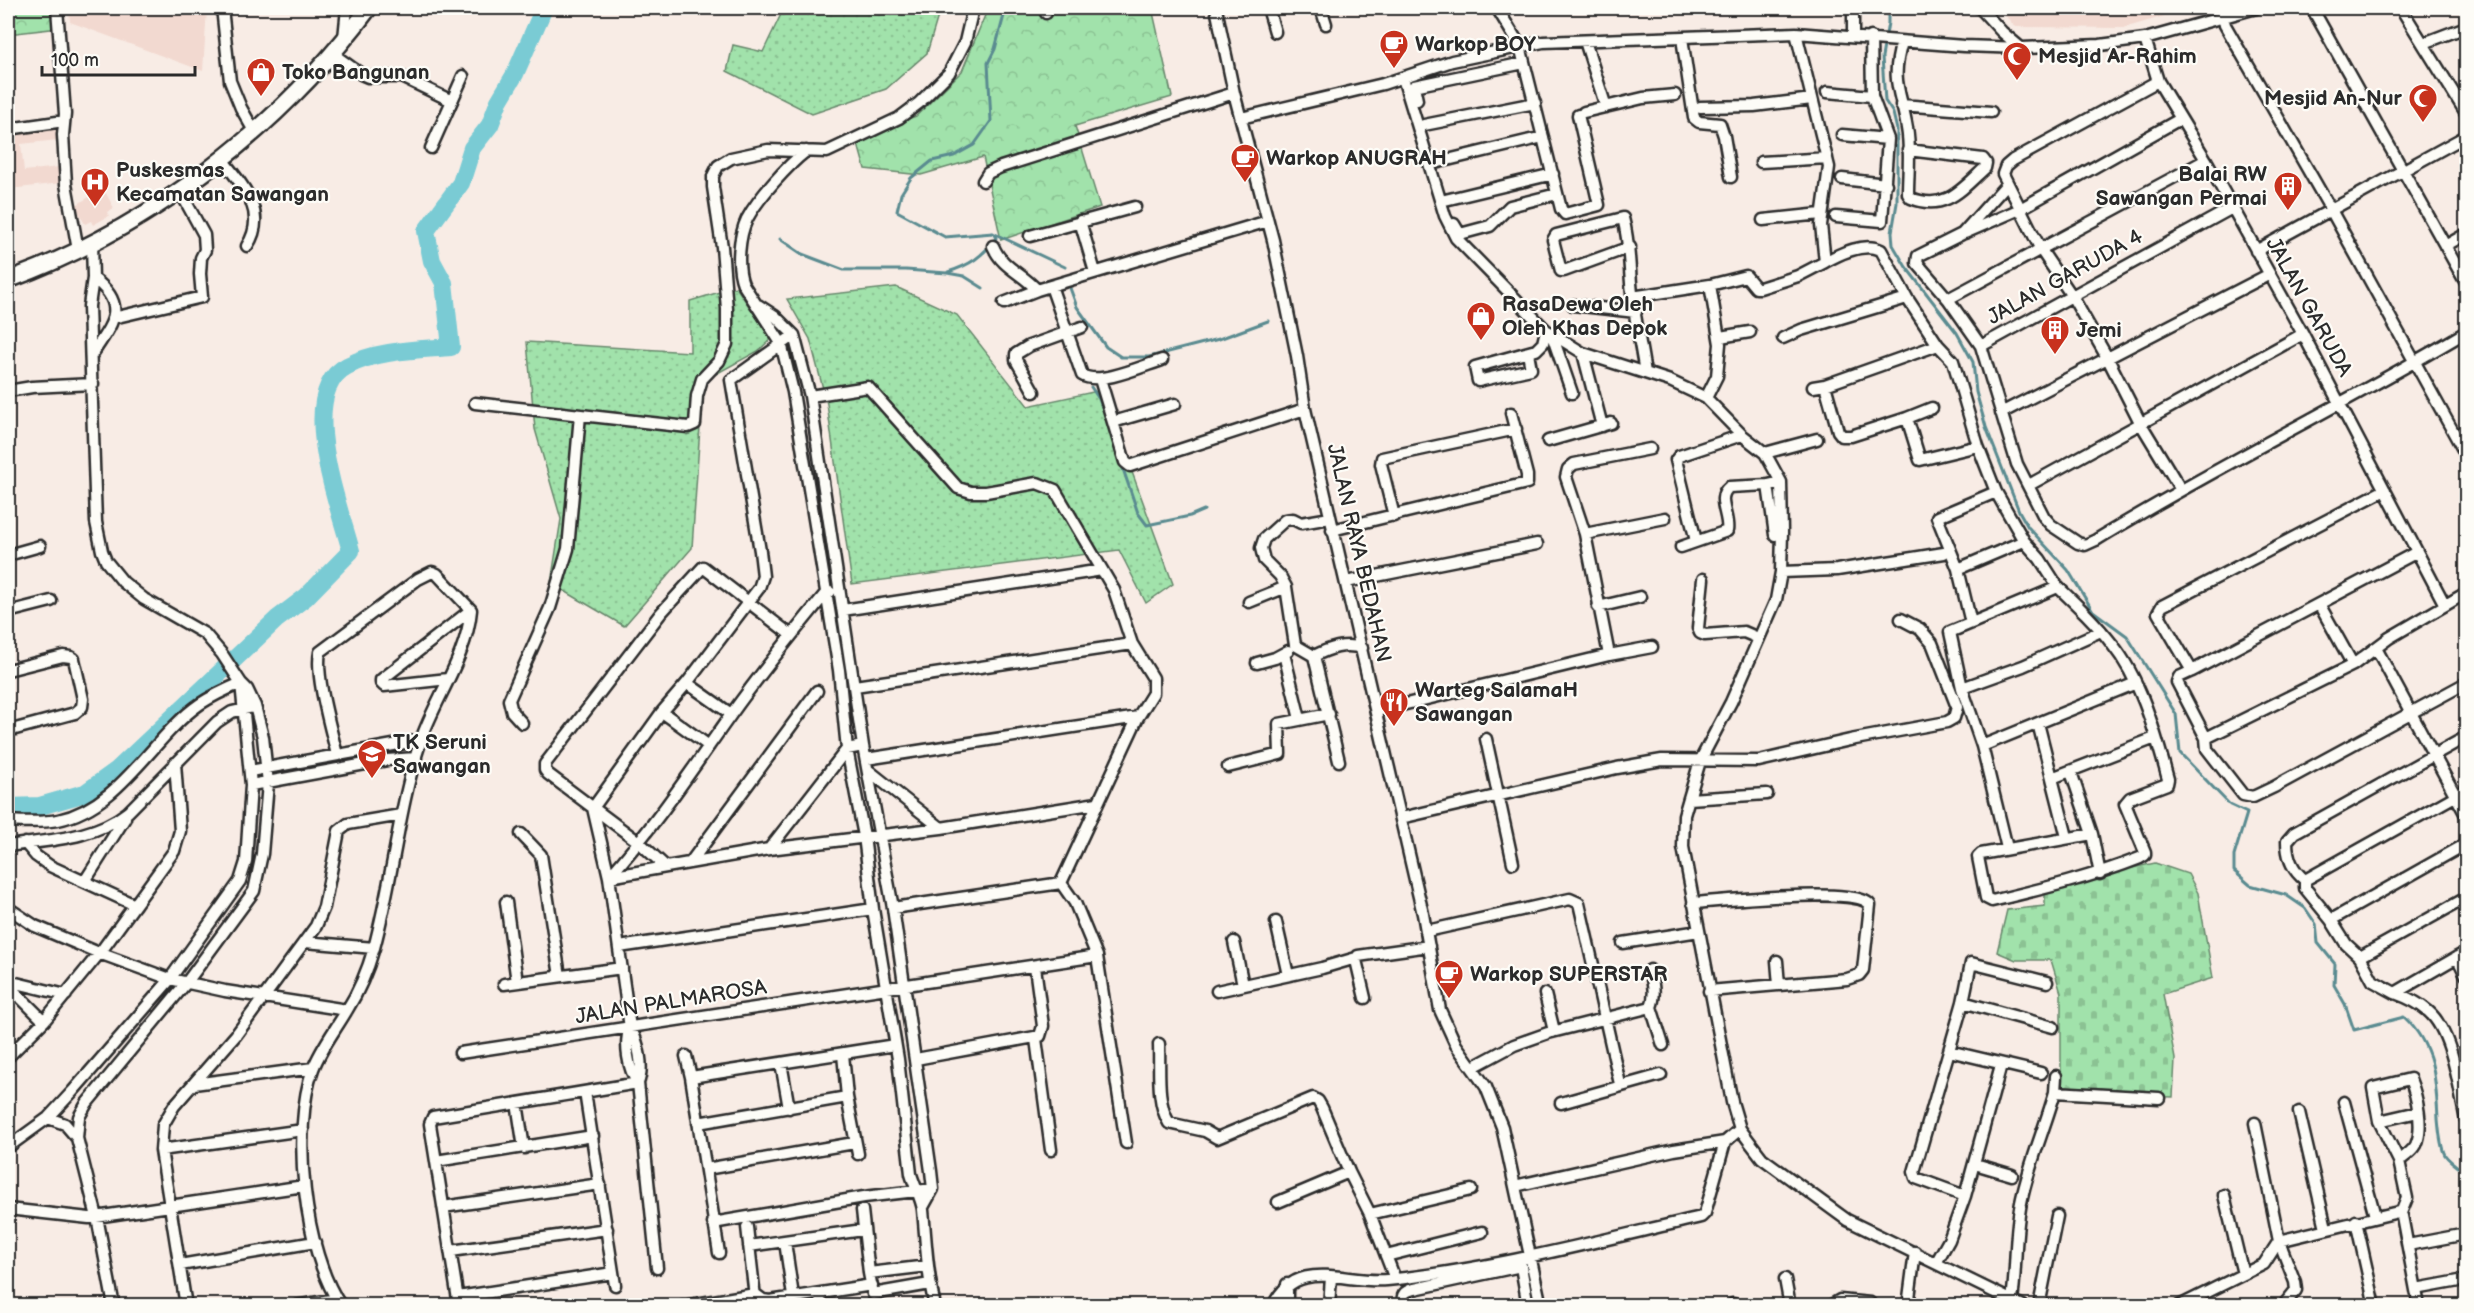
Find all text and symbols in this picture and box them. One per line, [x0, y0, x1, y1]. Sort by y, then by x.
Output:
cafe icon: Warkop BOY [1378, 28, 1410, 70]
place label: Warkop BOY [1415, 32, 1537, 57]
scale bar [42, 39, 195, 77]
mosque icon: Mesjid Ar-Rahim [2001, 40, 2033, 82]
place label: Mesjid Ar-Rahim [2038, 44, 2197, 69]
text: 100 m [51, 50, 99, 71]
shop icon: Toko Bangunan [245, 56, 277, 98]
place label: Toko Bangunan [282, 60, 430, 85]
mosque icon: Mesjid An-Nur [2407, 82, 2439, 124]
place label: Mesjid An-Nur [2264, 86, 2403, 111]
cafe icon: Warkop ANUGRAH [1229, 142, 1261, 184]
place label: Warkop ANUGRAH [1266, 146, 1447, 171]
place label: Puskesmas Kecamatan Sawangan [116, 158, 329, 207]
place label: Balai RW Sawangan Permai [2096, 162, 2268, 211]
hospital icon: Puskesmas Kecamatan Sawangan [79, 166, 111, 208]
building icon: Balai RW Sawangan Permai [2272, 170, 2304, 212]
street label: JALAN GARUDA 4 [1983, 224, 2147, 330]
street label: JALAN GARUDA [2260, 233, 2358, 381]
place label: RasaDewa Oleh Oleh Khas Depok [1502, 292, 1667, 341]
shop icon: RasaDewa Oleh Oleh Khas Depok [1465, 300, 1497, 342]
building icon: Jemi [2039, 314, 2071, 356]
place label: Jemi [2076, 318, 2122, 343]
street label: JALAN RAYA BEDAHAN [1322, 441, 1396, 665]
place label: Warteg SalamaH Sawangan [1415, 678, 1578, 727]
restaurant icon: Warteg SalamaH Sawangan [1378, 686, 1410, 728]
place label: TK Seruni Sawangan [393, 730, 491, 779]
school or university icon: TK Seruni Sawangan [356, 738, 388, 780]
cafe icon: Warkop SUPERSTAR [1433, 958, 1465, 1000]
place label: Warkop SUPERSTAR [1470, 962, 1668, 987]
street label: JALAN PALMAROSA [574, 975, 769, 1029]

